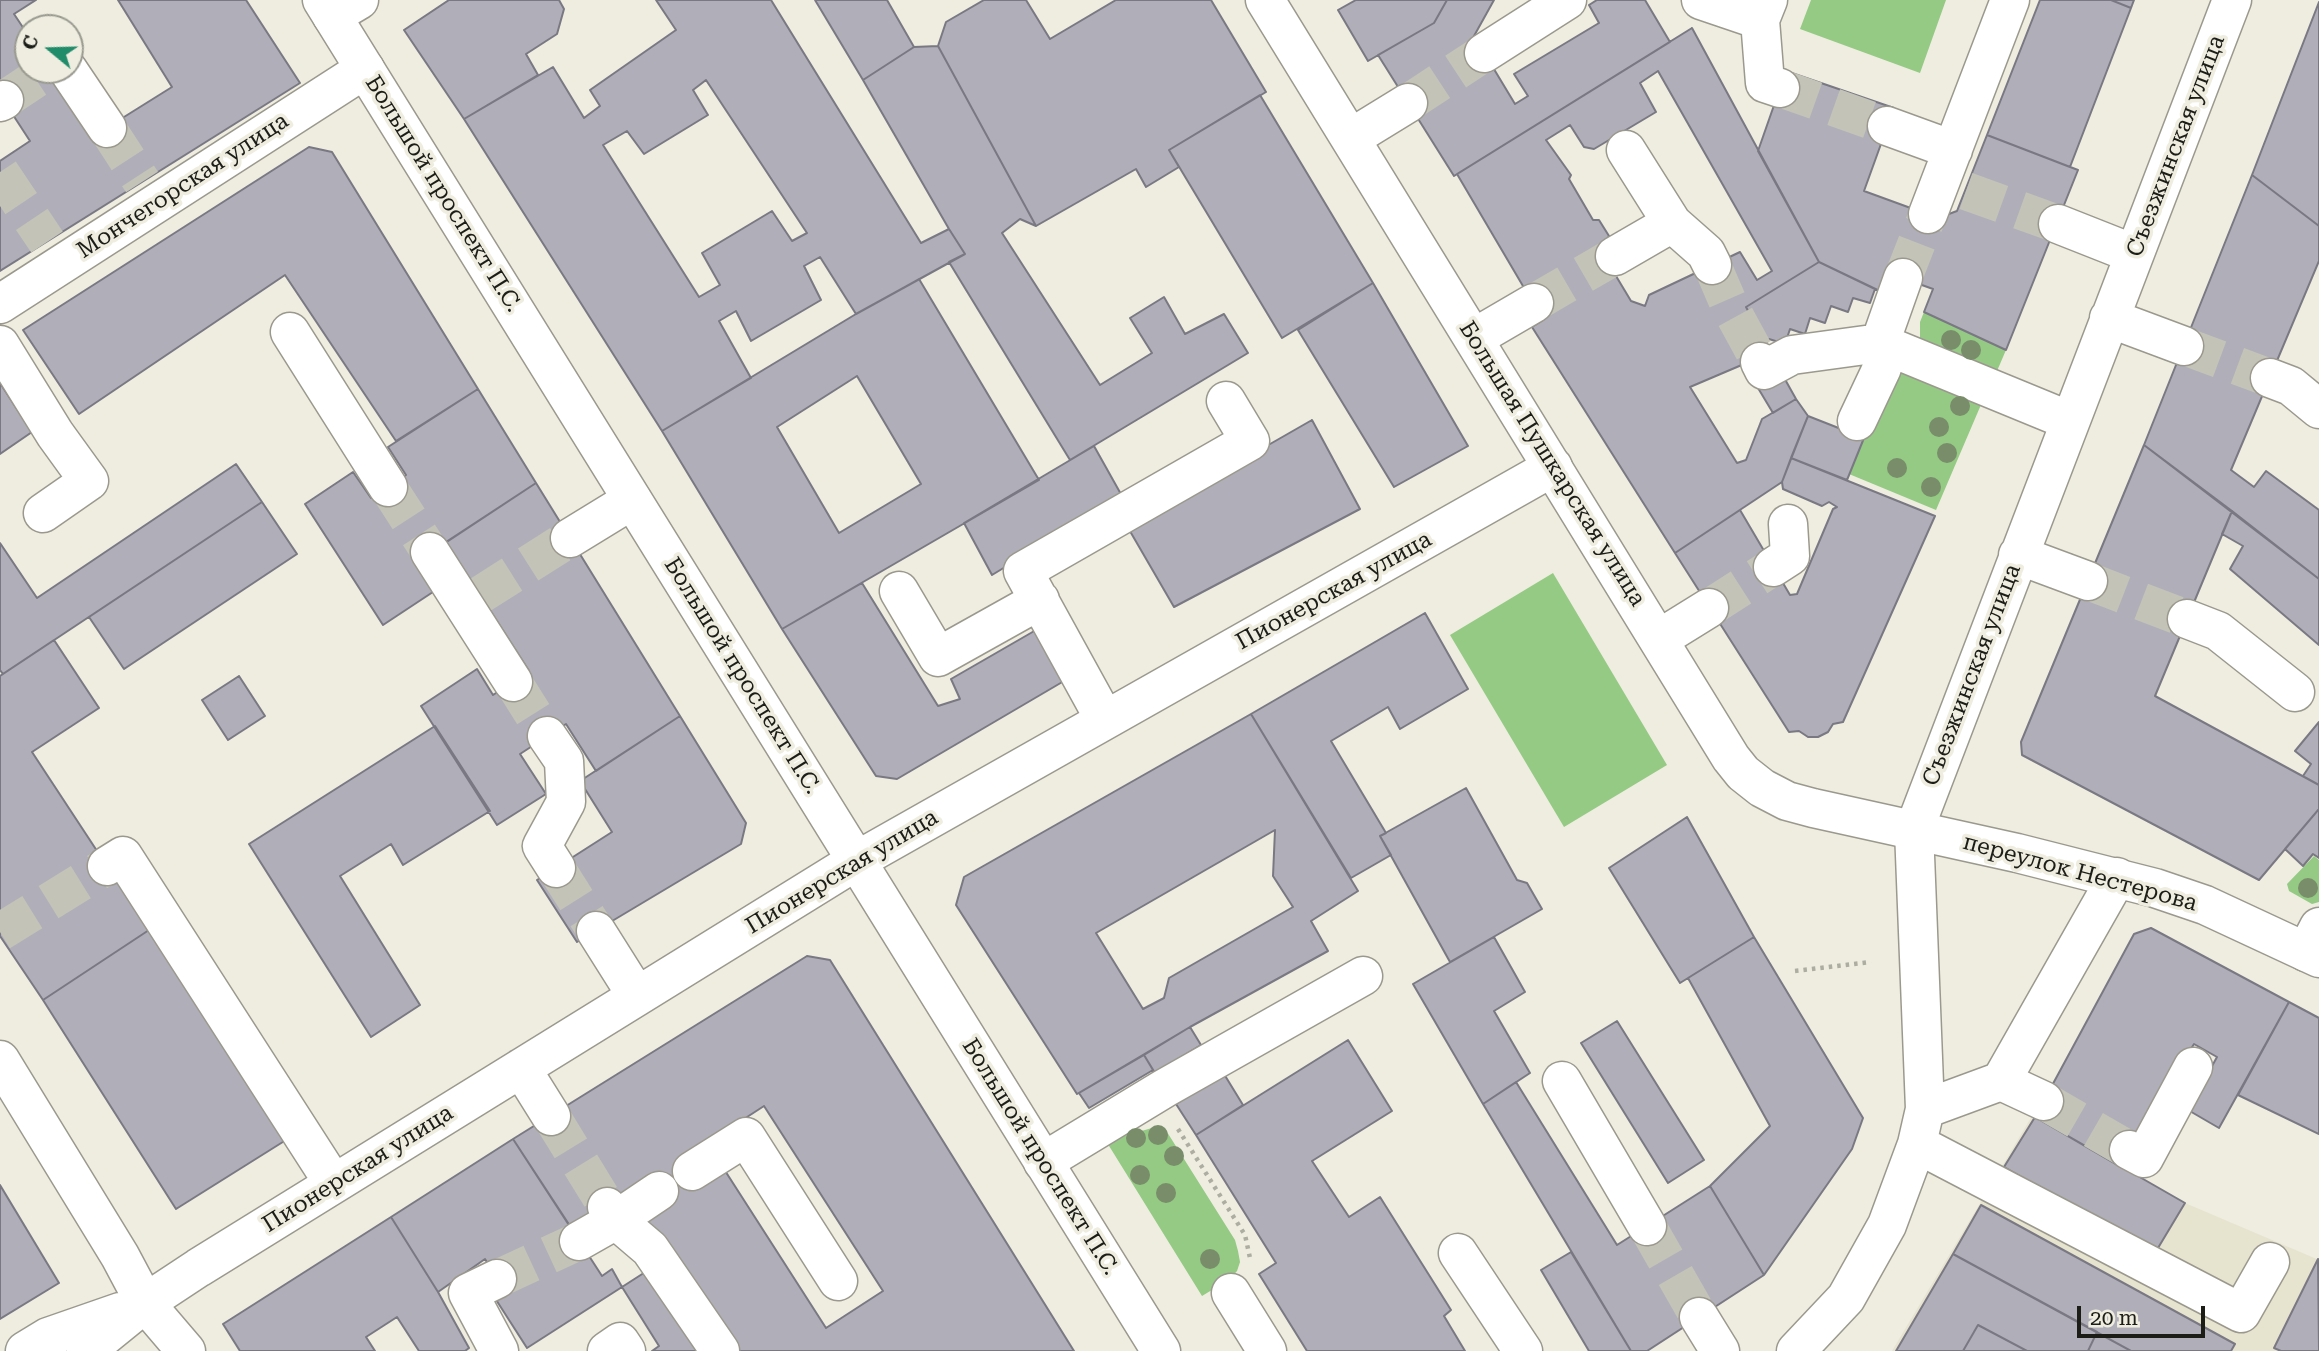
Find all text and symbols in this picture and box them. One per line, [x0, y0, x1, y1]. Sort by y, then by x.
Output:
north arrow [14, 14, 84, 84]
street label: Съезжинская улица [2121, 31, 2231, 261]
text: С [18, 33, 44, 53]
street label: Большой проспект П.С. [359, 71, 527, 317]
street label: Мончегорская улица [72, 107, 294, 265]
street label: Большая Пушкарская улица [1453, 316, 1651, 612]
street label: Пионерская улица [1231, 526, 1437, 656]
street label: Большой проспект П.С. [658, 553, 826, 799]
street label: Съезжинская улица [1917, 560, 2027, 790]
street label: Пионерская улица [741, 804, 943, 940]
street label: переулок Нестерова [1960, 828, 2200, 918]
street label: Большой проспект П.С. [956, 1034, 1124, 1280]
street label: Пионерская улица [258, 1099, 458, 1239]
scale bar [2081, 1292, 2209, 1336]
text: 20 m [2090, 1306, 2138, 1330]

